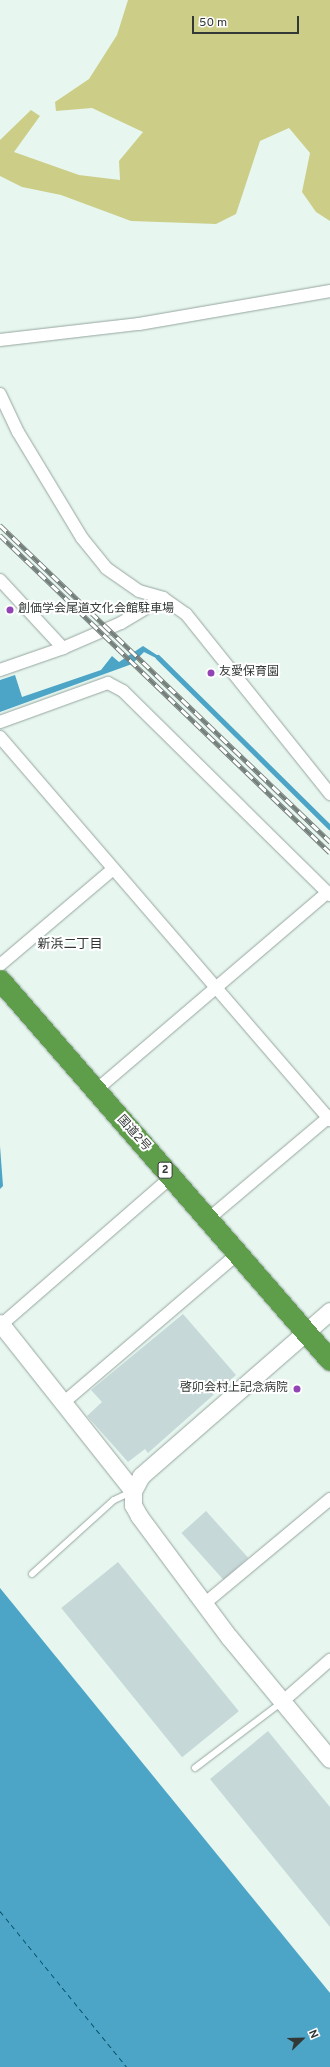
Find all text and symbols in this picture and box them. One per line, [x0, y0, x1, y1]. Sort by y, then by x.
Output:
scale bar [194, 8, 301, 34]
text: 50 m [199, 15, 227, 31]
place label: 創価学会尾道文化会館駐車場 [18, 603, 174, 617]
marker: 創価学会尾道文化会館駐車場 [5, 605, 15, 615]
place label: 友愛保育園 [219, 666, 279, 680]
marker: 友愛保育園 [206, 668, 216, 678]
district label: 新浜二丁目 [38, 937, 102, 953]
street label: 国道2号 [113, 1113, 153, 1155]
road number: 2 [157, 1161, 173, 1179]
place label: 啓卯会村上記念病院 [180, 1382, 288, 1396]
marker: 啓卯会村上記念病院 [291, 1383, 303, 1395]
north arrow [282, 2019, 322, 2059]
text: N [305, 2028, 321, 2041]

